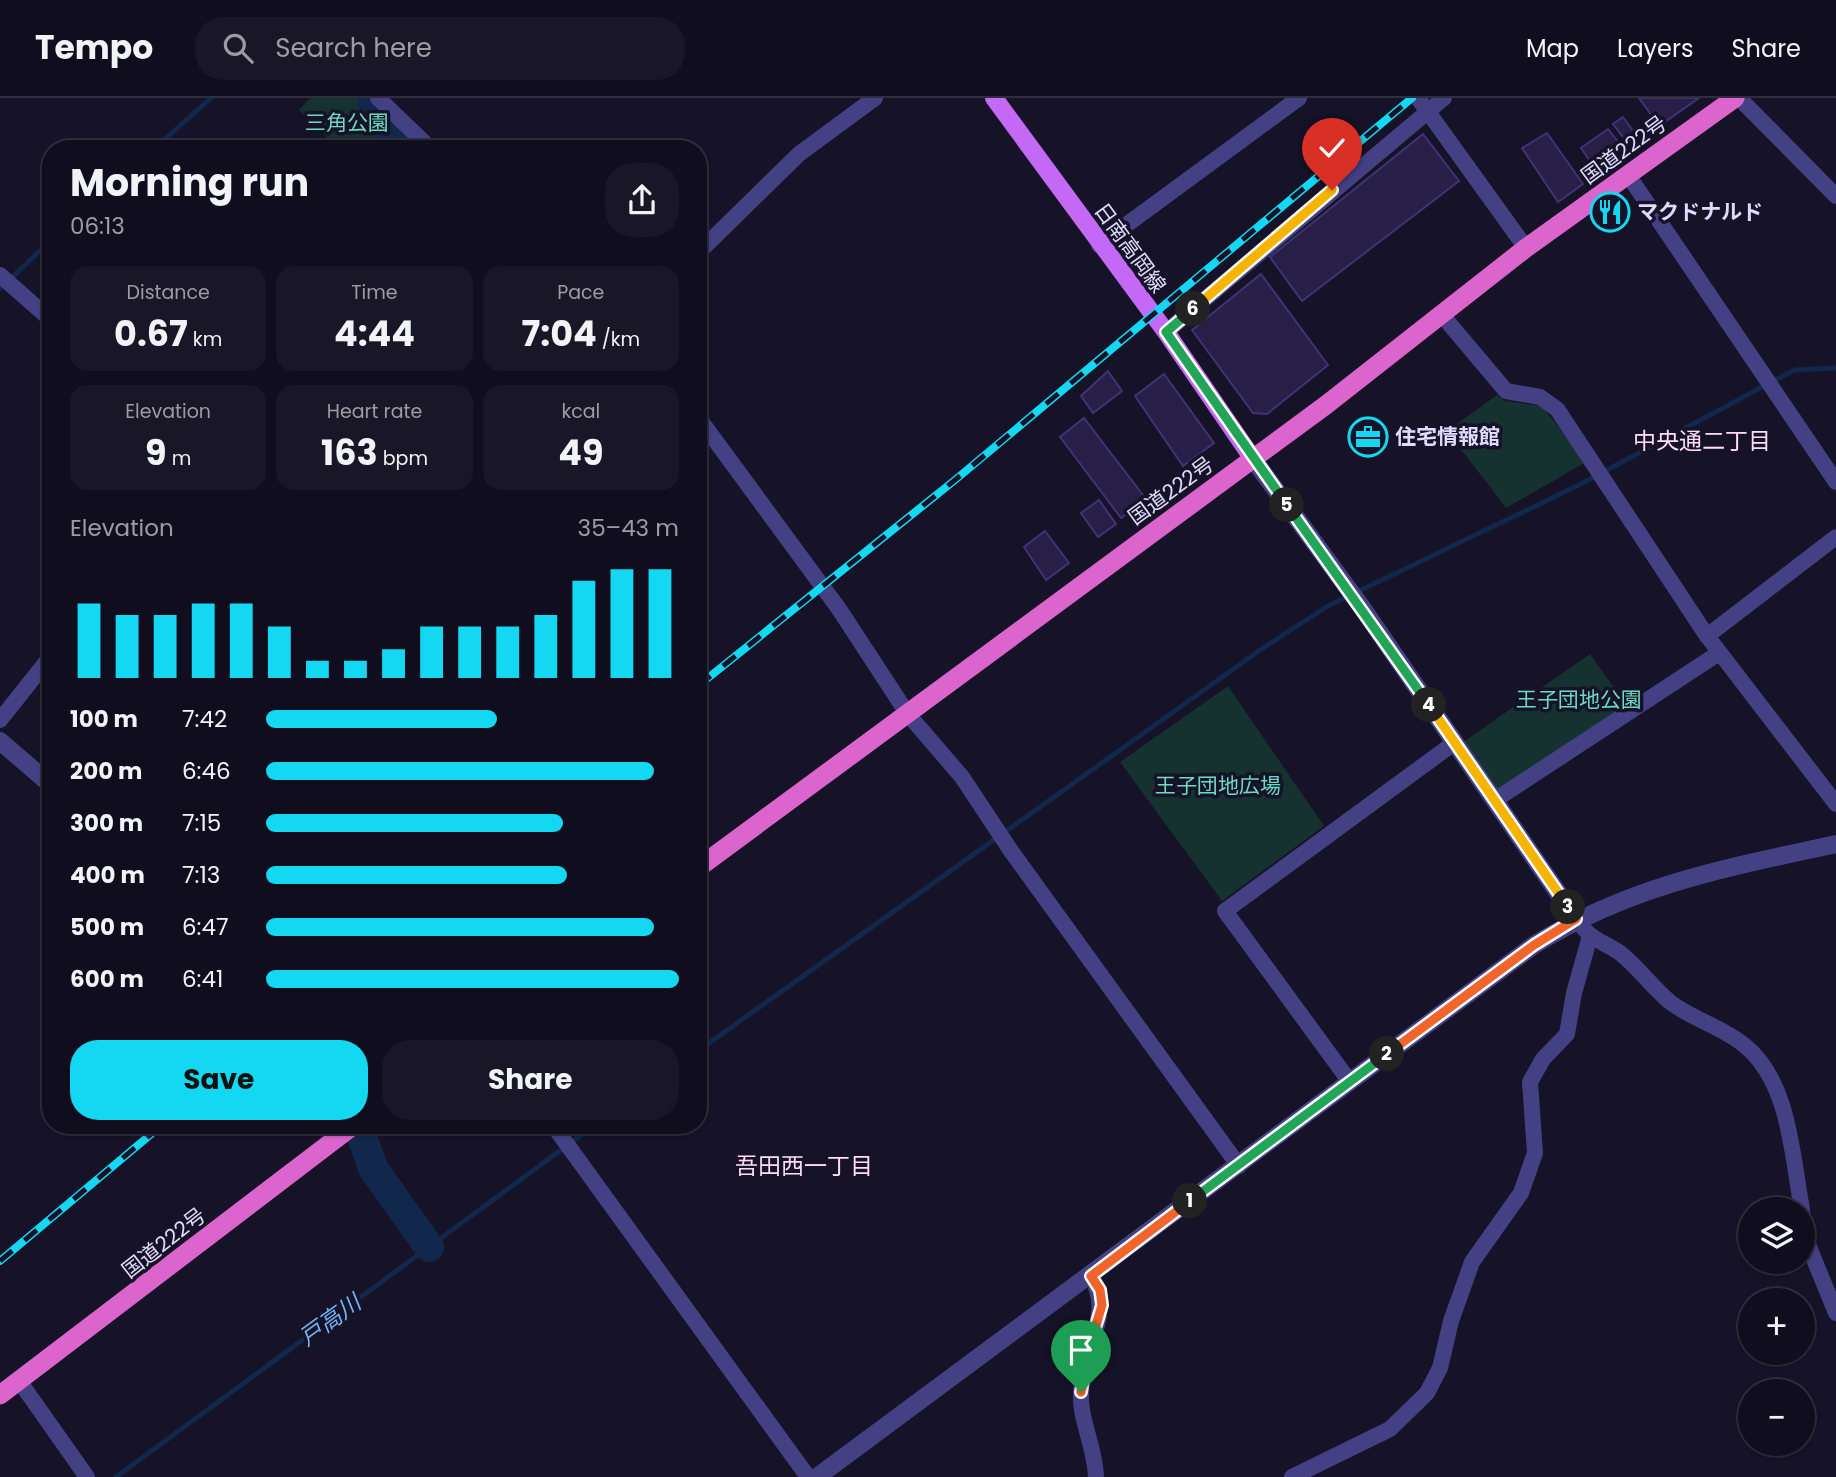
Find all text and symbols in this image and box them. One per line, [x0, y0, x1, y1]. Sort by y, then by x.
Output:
search box [195, 17, 685, 80]
text: Tempo [35, 24, 153, 71]
icon: search [219, 29, 257, 67]
text: Search here [275, 30, 432, 66]
text: Map [1526, 32, 1579, 65]
text: Layers [1617, 32, 1693, 65]
text: Share [1731, 32, 1801, 65]
park label: 三角公園 [305, 108, 389, 137]
street label: 国道222号 [1575, 109, 1672, 190]
pin [1302, 118, 1362, 190]
icon: check [1313, 129, 1351, 167]
text: Morning run [70, 156, 309, 209]
button: share [605, 163, 679, 237]
restaurant icon: マクドナルド [1589, 191, 1631, 233]
street label: 日南高岡線 [1088, 197, 1173, 299]
place label: マクドナルド [1637, 197, 1763, 226]
text: 06:13 [70, 210, 125, 242]
text: Distance [127, 279, 210, 306]
text: Time [351, 279, 398, 306]
text: Pace [557, 279, 604, 306]
pin: 6 [1176, 292, 1210, 326]
text: 6 [1186, 295, 1199, 322]
text: 0.67 [114, 309, 188, 358]
text: 4:44 [334, 309, 415, 358]
text: 7:04 [521, 309, 597, 358]
text: km [188, 326, 222, 353]
text: /km [597, 326, 640, 353]
text: Elevation [125, 398, 211, 425]
text: Heart rate [327, 398, 422, 425]
text: kcal [561, 398, 600, 425]
office icon: 住宅情報館 [1347, 416, 1389, 458]
place label: 住宅情報館 [1395, 422, 1500, 451]
district label: 中央通二丁目 [1633, 425, 1771, 457]
text: 9 [145, 428, 167, 477]
text: 163 [321, 428, 378, 477]
text: 49 [558, 428, 603, 477]
text: m [167, 445, 191, 472]
text: bpm [378, 445, 428, 472]
street label: 国道222号 [1122, 450, 1219, 531]
pin: 5 [1270, 488, 1304, 522]
text: 5 [1280, 491, 1293, 518]
text: Elevation [70, 512, 174, 544]
text: 35–43 m [578, 512, 679, 544]
park label: 王子団地公園 [1516, 685, 1642, 714]
pin: 4 [1412, 688, 1446, 722]
text: 4 [1422, 691, 1435, 718]
text: 100 m [70, 703, 138, 735]
text: 7:42 [182, 703, 227, 735]
text: 200 m [70, 755, 142, 787]
text: 6:46 [182, 755, 231, 787]
park label: 王子団地広場 [1155, 771, 1281, 800]
text: 300 m [70, 807, 143, 839]
text: 7:15 [182, 807, 221, 839]
text: 400 m [70, 859, 145, 891]
text: 7:13 [182, 859, 220, 891]
pin: 3 [1550, 890, 1586, 924]
text: 3 [1562, 893, 1573, 920]
text: 500 m [70, 911, 144, 943]
text: 6:47 [182, 911, 229, 943]
text: 600 m [70, 963, 144, 995]
text: 6:41 [182, 963, 223, 995]
pin: 2 [1370, 1037, 1404, 1072]
button: Save [70, 1040, 368, 1120]
button: Share [382, 1040, 679, 1120]
text: 2 [1381, 1040, 1392, 1067]
district label: 吾田西一丁目 [735, 1150, 873, 1182]
pin: 1 [1172, 1184, 1208, 1218]
text: 1 [1186, 1187, 1193, 1214]
map controls [1738, 1197, 1815, 1456]
button: layers [1738, 1197, 1815, 1274]
street label: 国道222号 [116, 1201, 212, 1285]
water label: 戸高川 [293, 1285, 370, 1353]
button: + [1738, 1288, 1815, 1365]
pin [1051, 1320, 1111, 1392]
icon: arrive [1062, 1331, 1100, 1369]
button: − [1738, 1379, 1815, 1456]

